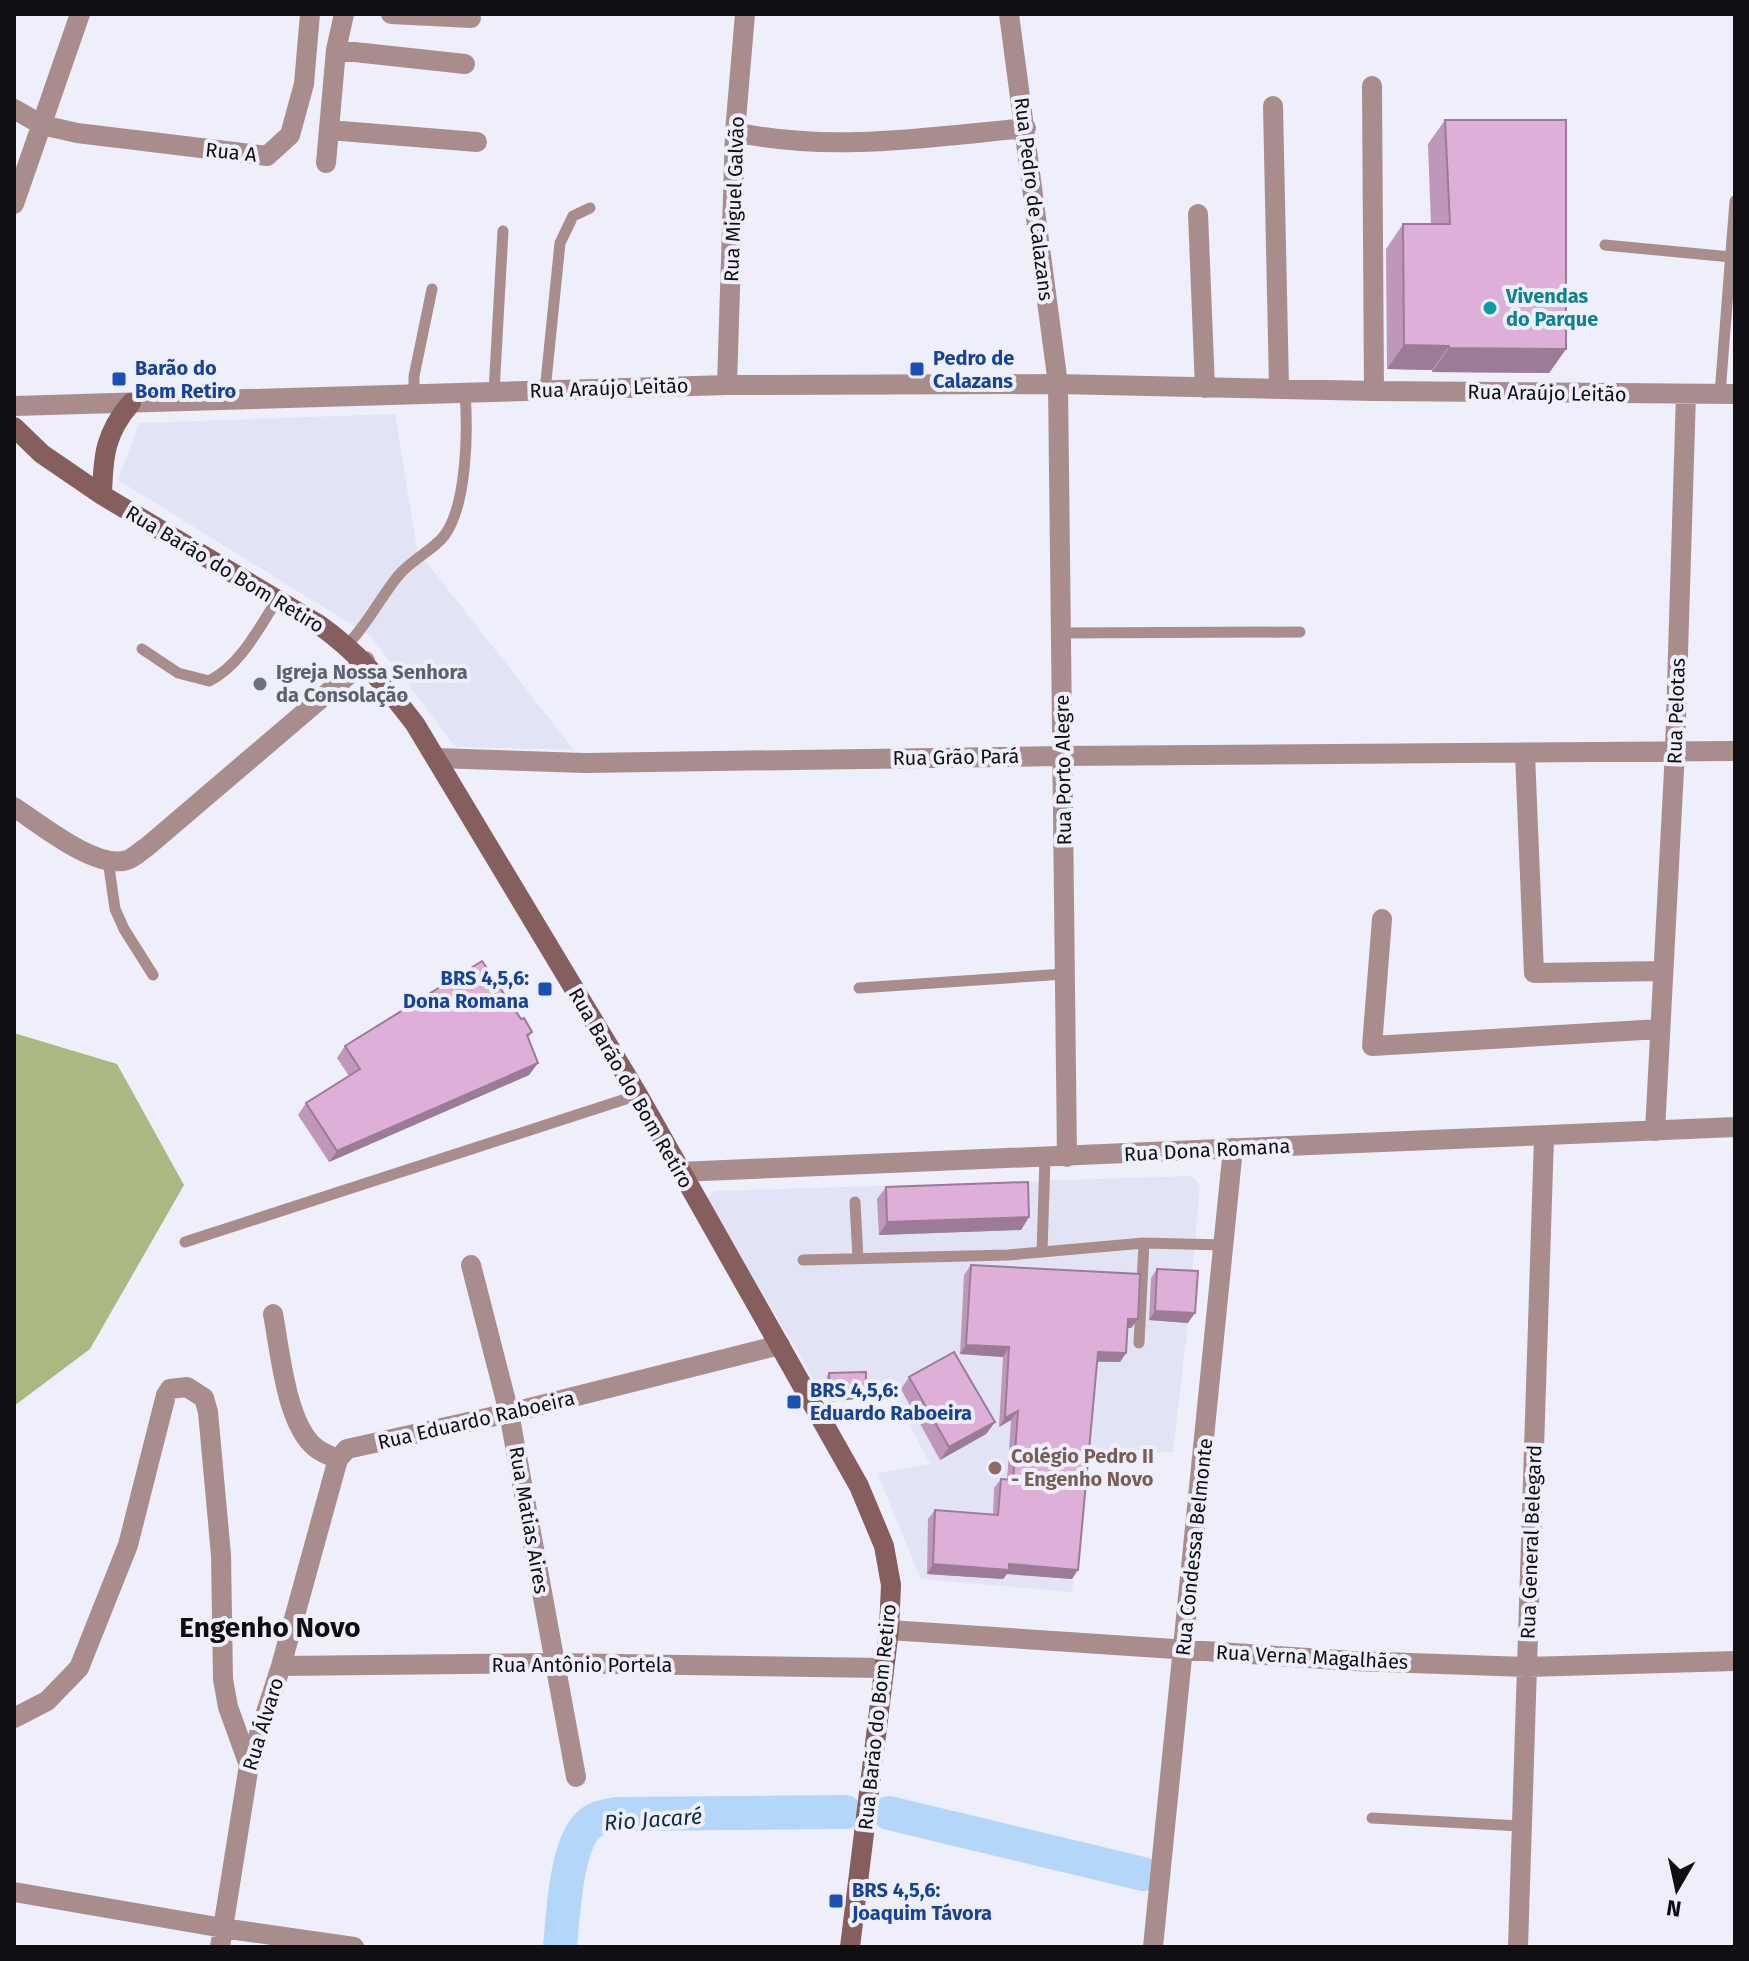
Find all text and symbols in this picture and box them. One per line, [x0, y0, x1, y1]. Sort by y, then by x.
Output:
street label: Rua Pedro de Calazans [1010, 96, 1058, 302]
street label: Rua Miguel Galvão [719, 116, 749, 282]
street label: Rua A [204, 137, 258, 167]
place label: Vivendas do Parque [1505, 284, 1598, 331]
marker: Vivendas do Parque [1481, 299, 1499, 317]
place label: Pedro de Calazans [933, 346, 1014, 393]
place label: Barão do Bom Retiro [135, 356, 237, 403]
marker: Pedro de Calazans [908, 360, 926, 378]
marker: Barão do Bom Retiro [110, 370, 128, 388]
street label: Rua Araújo Leitão [529, 373, 689, 403]
street label: Rua Araújo Leitão [1467, 380, 1627, 406]
street label: Rua Barão do Bom Retiro [121, 500, 329, 638]
street label: Rua Pelotas [1662, 657, 1690, 765]
place label: Igreja Nossa Senhora da Consolação [276, 660, 468, 707]
marker: Igreja Nossa Senhora da Consolação [251, 675, 269, 693]
street label: Rua Porto Alegre [1050, 694, 1076, 846]
street label: Rua Grão Pará [892, 744, 1020, 770]
place label: BRS 4,5,6: Dona Romana [403, 966, 529, 1013]
marker: BRS 4,5,6: Dona Romana [536, 980, 554, 998]
street label: Rua Barão do Bom Retiro [564, 984, 698, 1192]
street label: Rua Dona Romana [1123, 1134, 1291, 1166]
place label: BRS 4,5,6: Eduardo Raboeira [810, 1378, 972, 1425]
street label: Rua Eduardo Raboeira [375, 1386, 577, 1454]
marker: BRS 4,5,6: Eduardo Raboeira [785, 1393, 803, 1411]
street label: Rua Condessa Belmonte [1171, 1437, 1217, 1657]
place label: Colégio Pedro II - Engenho Novo [1011, 1444, 1154, 1491]
street label: Rua General Belegard [1516, 1444, 1546, 1640]
street label: Rua Matias Aires [504, 1445, 554, 1595]
marker: Colégio Pedro II - Engenho Novo [986, 1459, 1004, 1477]
street label: Rua Barão do Bom Retiro [853, 1603, 901, 1831]
district label: Engenho Novo [179, 1611, 361, 1644]
street label: Rua Verna Magalhães [1215, 1640, 1409, 1674]
street label: Rua Antônio Portela [492, 1653, 672, 1677]
street label: Rua Álvaro [237, 1674, 289, 1774]
water label: Rio Jacaré [603, 1803, 703, 1836]
north arrow [1637, 1849, 1717, 1929]
place label: BRS 4,5,6: Joaquim Távora [851, 1878, 992, 1925]
marker: BRS 4,5,6: Joaquim Távora [827, 1892, 845, 1910]
text: N [1665, 1894, 1683, 1923]

